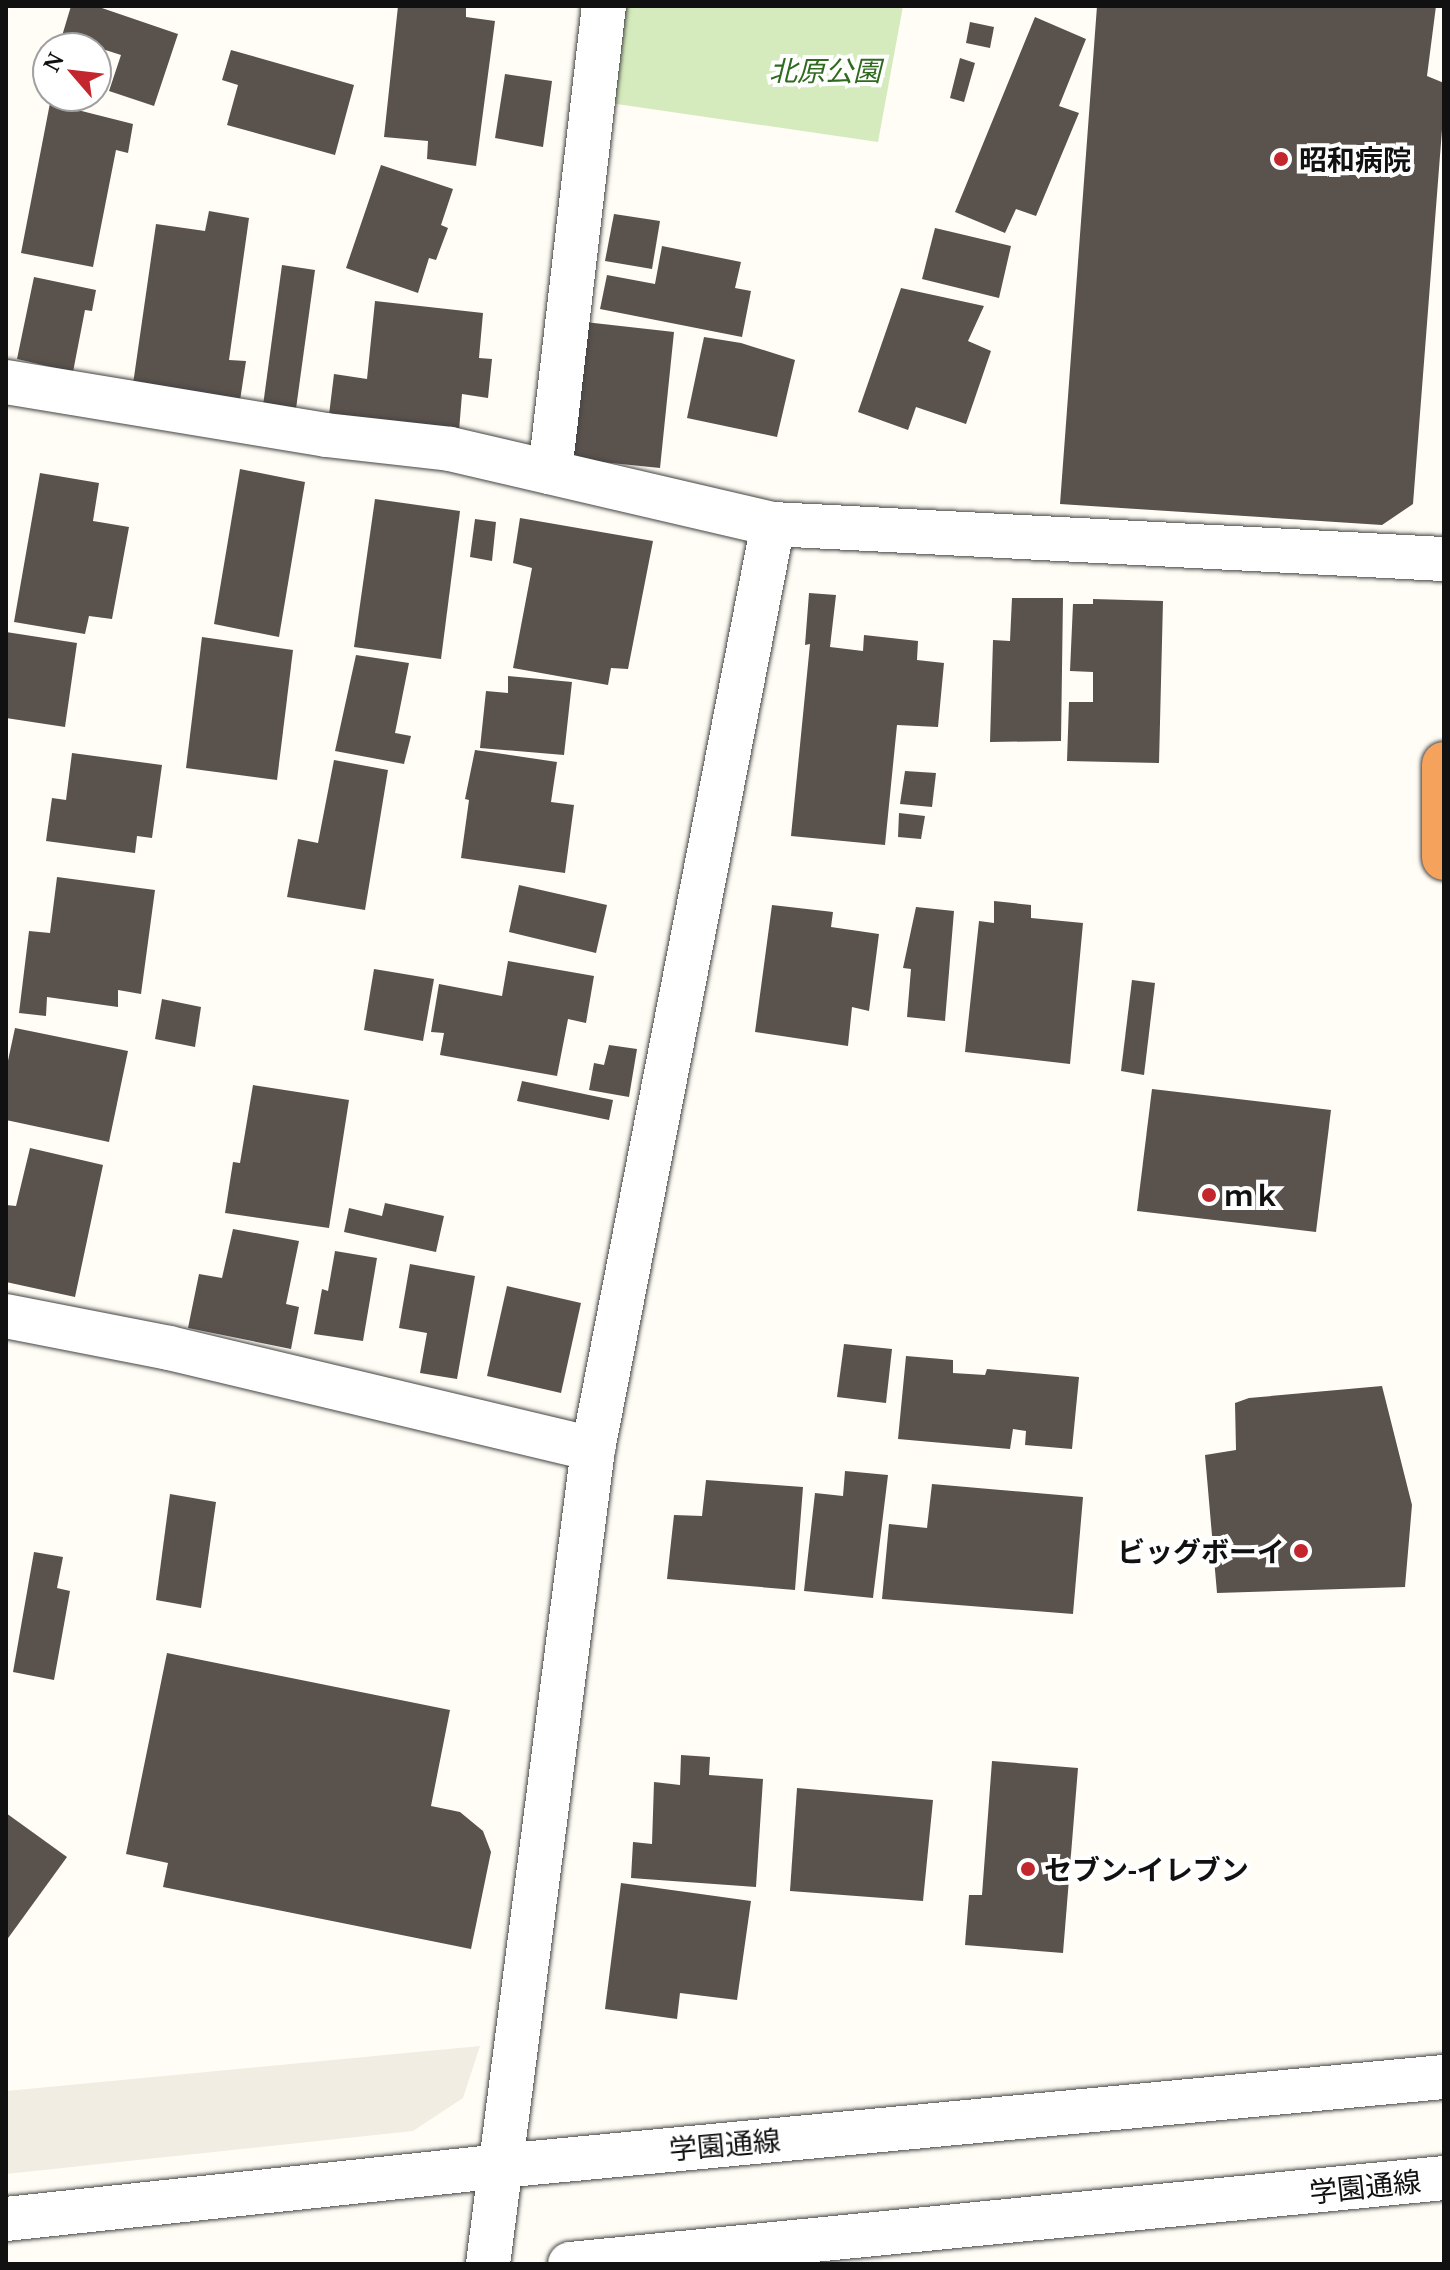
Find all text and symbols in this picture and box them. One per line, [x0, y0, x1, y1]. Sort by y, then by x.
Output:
north arrow [32, 32, 112, 112]
text: N [35, 47, 70, 76]
park label: 北原公園 [769, 53, 881, 87]
place label: 昭和病院 [1299, 142, 1411, 176]
marker: 昭和病院 [1270, 148, 1292, 170]
place label: ｍｋ [1225, 1178, 1281, 1212]
marker: ｍｋ [1200, 1186, 1218, 1204]
place label: ビッグボーイ [1117, 1534, 1285, 1568]
marker: ビッグボーイ [1292, 1542, 1310, 1560]
place label: セブン-イレブン [1044, 1852, 1249, 1886]
marker: セブン-イレブン [1019, 1860, 1037, 1878]
street label: 学園通線 [668, 2122, 782, 2166]
street label: 学園通線 [1308, 2163, 1422, 2209]

